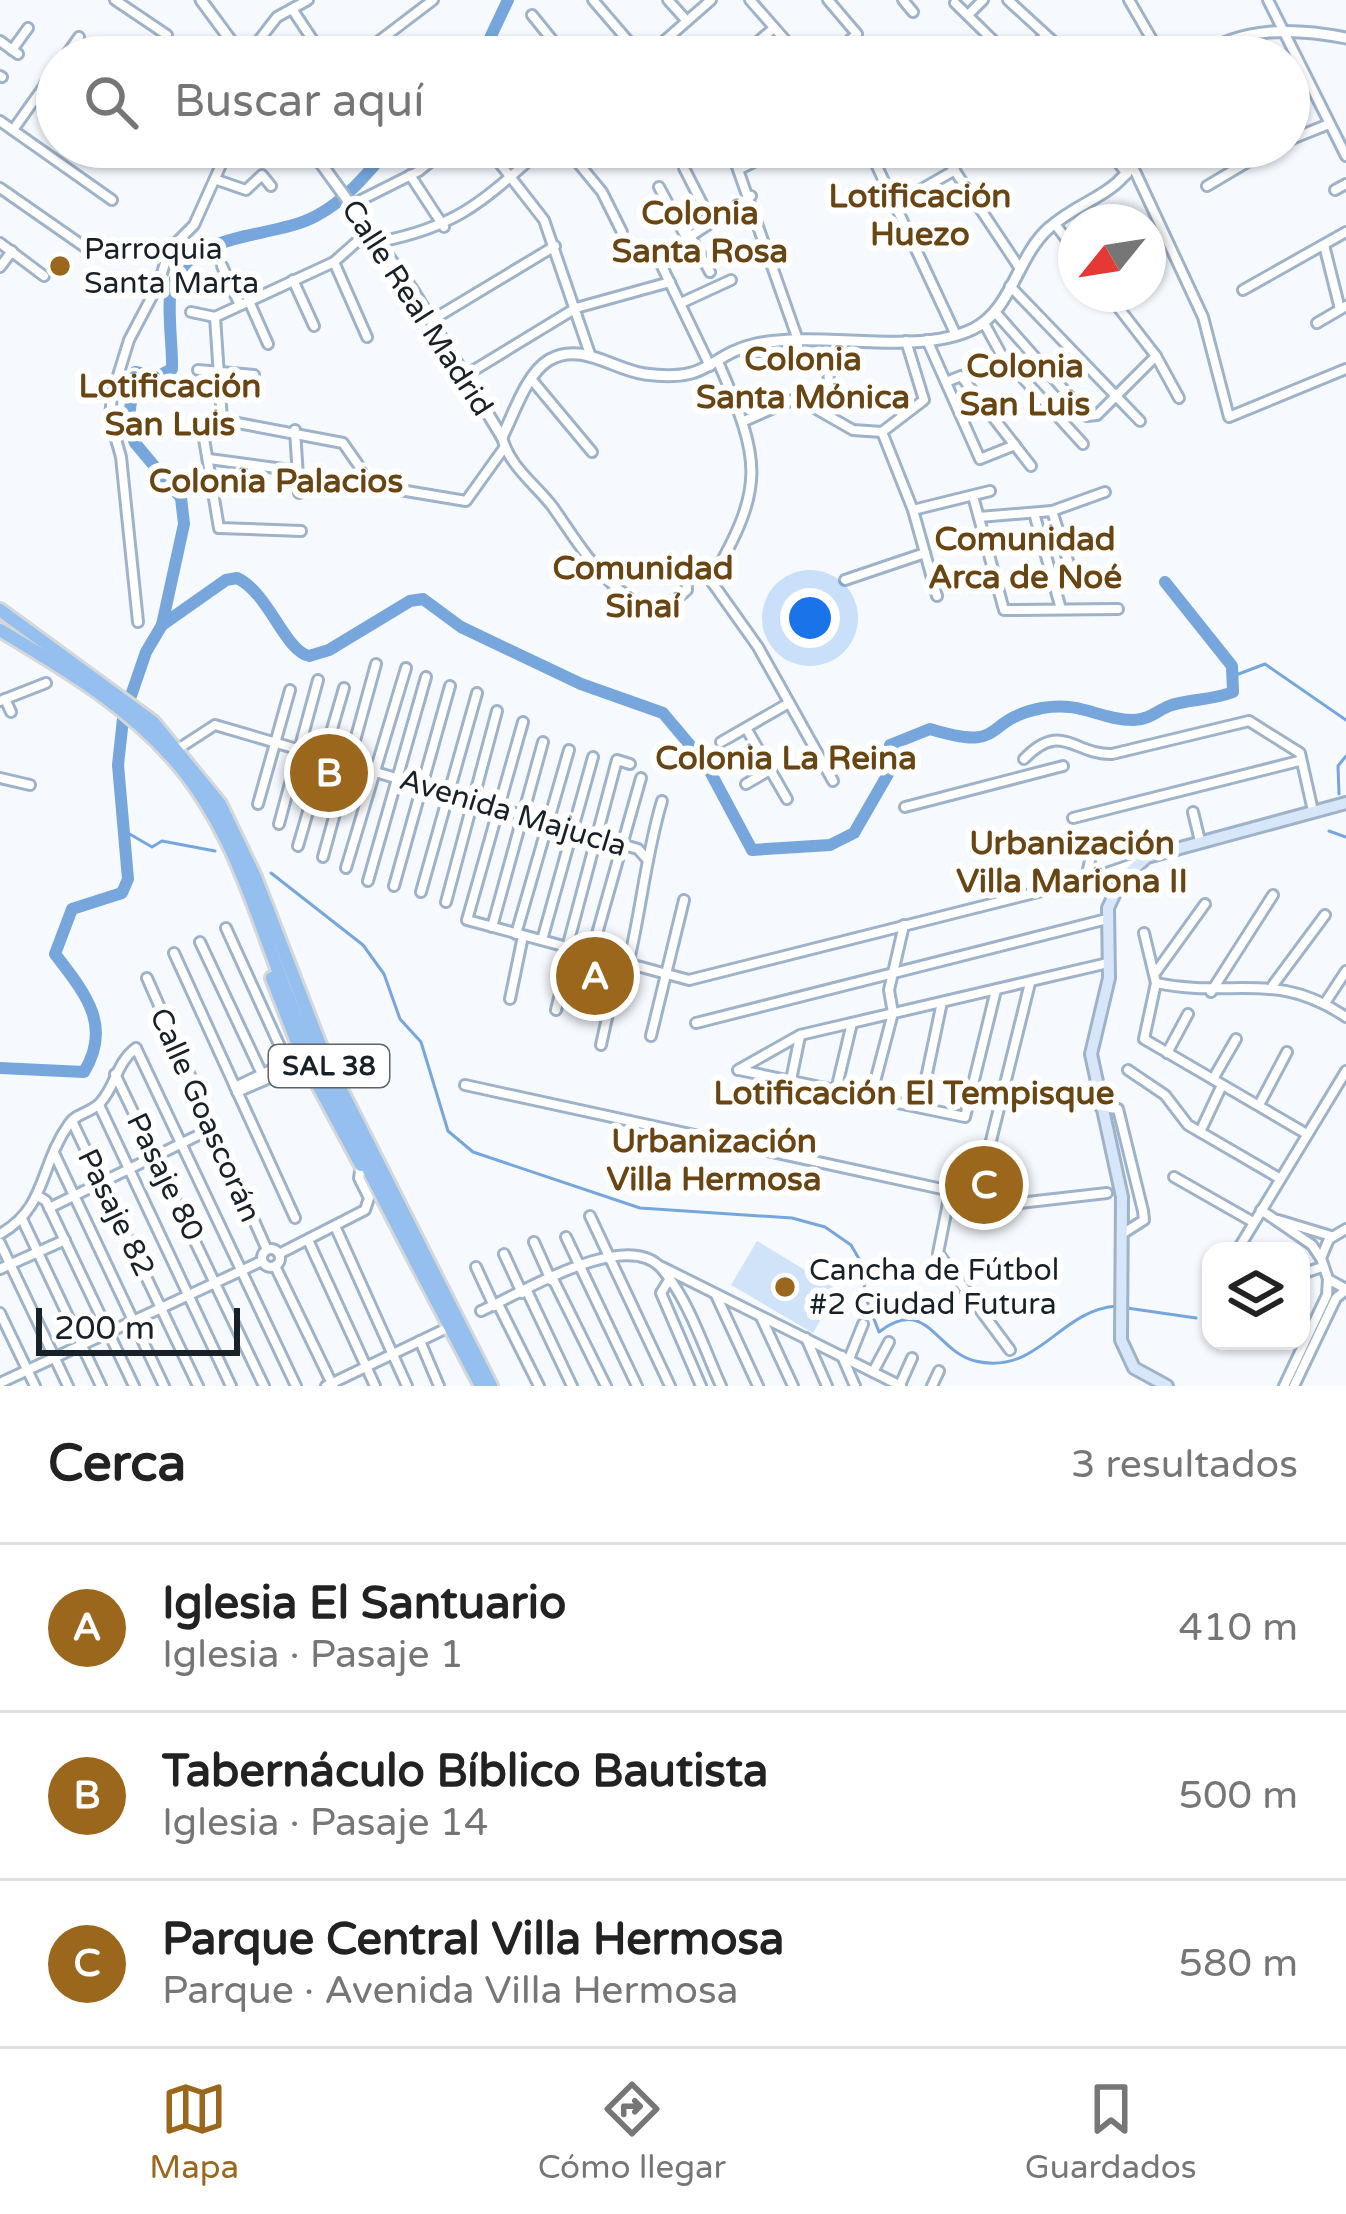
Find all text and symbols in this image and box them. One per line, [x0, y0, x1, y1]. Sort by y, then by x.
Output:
search box [36, 36, 1310, 168]
icon: search [78, 69, 144, 135]
text: Buscar aquí [174, 75, 424, 129]
district label: Lotificación Huezo [829, 177, 1011, 254]
street label: Calle Real Madrid [333, 193, 501, 423]
district label: Colonia Santa Rosa [612, 194, 788, 271]
north arrow [1058, 204, 1166, 312]
place label: Parroquia Santa Marta [84, 231, 259, 302]
marker: Parroquia Santa Marta [47, 253, 73, 279]
district label: Colonia Santa Mónica [696, 340, 910, 417]
district label: Colonia San Luis [960, 347, 1090, 424]
district label: Lotificación San Luis [79, 367, 261, 444]
district label: Colonia Palacios [149, 462, 403, 501]
district label: Comunidad Arca de Noé [928, 520, 1122, 597]
district label: Comunidad Sinaí [552, 549, 734, 626]
your location [780, 588, 840, 648]
pin: B [290, 728, 368, 818]
district label: Colonia La Reina [655, 739, 917, 778]
street label: Avenida Majucla [395, 761, 631, 865]
district label: Urbanización Villa Mariona II [956, 824, 1188, 901]
pin: A [556, 931, 634, 1021]
street label: Calle Goascorán [141, 1002, 269, 1228]
road number: SAL 38 [269, 1045, 389, 1087]
district label: Lotificación El Tempisque [714, 1074, 1114, 1113]
street label: Pasaje 80 [118, 1107, 212, 1247]
district label: Urbanización Villa Hermosa [607, 1122, 821, 1199]
pin: C [945, 1140, 1023, 1230]
street label: Pasaje 82 [69, 1143, 163, 1283]
map controls [1202, 1242, 1310, 1350]
button: layers [1202, 1242, 1310, 1350]
place label: Cancha de Fútbol #2 Ciudad Futura [809, 1252, 1059, 1323]
marker: Cancha de Fútbol #2 Ciudad Futura [772, 1274, 798, 1300]
scale bar [36, 1302, 240, 1355]
text: 200 m [54, 1309, 155, 1348]
text: Cerca [48, 1433, 186, 1495]
text: 3 resultados [1071, 1441, 1298, 1488]
text: Iglesia El Santuario [162, 1577, 566, 1631]
text: A [72, 1604, 102, 1651]
text: 410 m [1179, 1604, 1298, 1651]
text: Iglesia · Pasaje 1 [162, 1631, 464, 1678]
text: Tabernáculo Bíblico Bautista [162, 1745, 768, 1799]
text: B [73, 1772, 101, 1819]
text: 500 m [1179, 1772, 1298, 1819]
text: Iglesia · Pasaje 14 [162, 1799, 489, 1846]
text: Parque Central Villa Hermosa [162, 1913, 784, 1967]
text: C [73, 1940, 101, 1987]
text: 580 m [1179, 1940, 1298, 1987]
text: Parque · Avenida Villa Hermosa [162, 1967, 739, 2014]
tab: Mapa [149, 2076, 239, 2187]
tab: Cómo llegar [538, 2076, 726, 2187]
tab: Guardados [1025, 2076, 1197, 2187]

